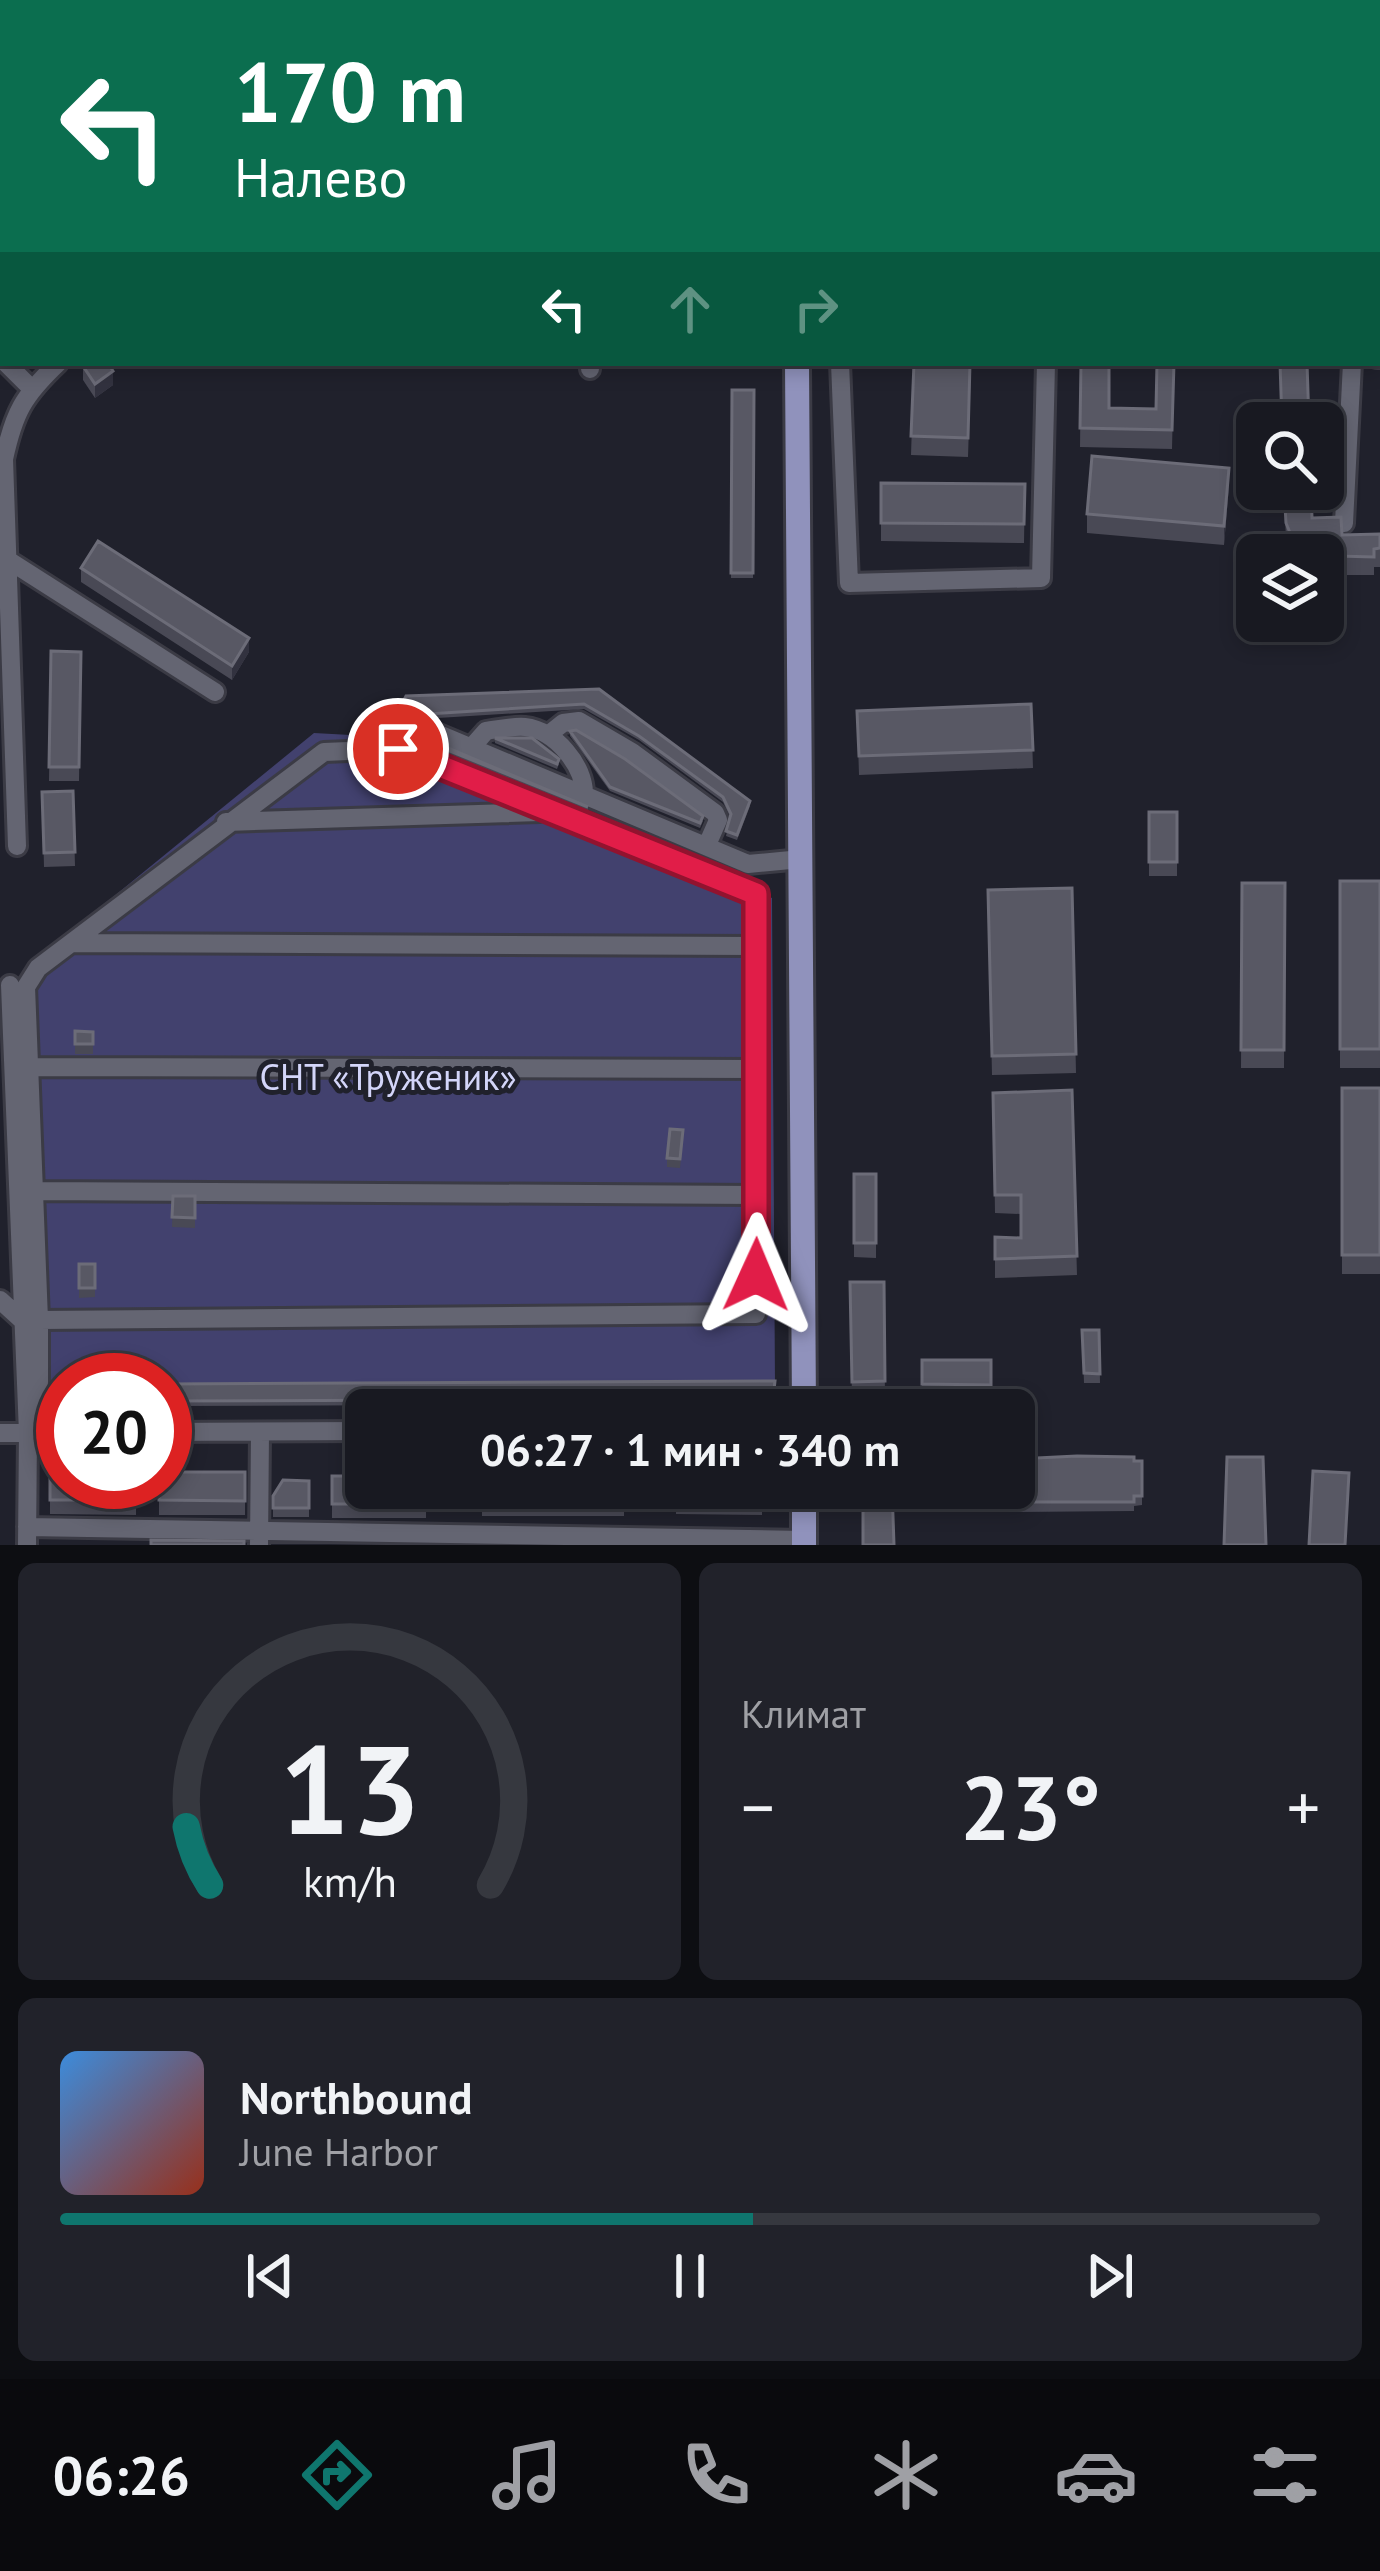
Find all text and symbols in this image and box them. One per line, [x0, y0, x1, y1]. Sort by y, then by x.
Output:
text: 170 m [234, 36, 466, 145]
icon: left [36, 48, 192, 204]
text: Налево [234, 142, 408, 212]
icon: left [531, 276, 597, 342]
icon: ahead [657, 276, 723, 342]
icon: right [783, 276, 849, 342]
map controls [1236, 402, 1344, 642]
button: search [1236, 402, 1344, 510]
button: layers [1236, 534, 1344, 642]
pin [347, 698, 449, 800]
icon: arrive [365, 716, 431, 782]
park label: СНТ «Труженик» [259, 1053, 517, 1100]
position arrow [693, 1212, 819, 1338]
speed limit sign: 20 [36, 1353, 192, 1509]
text: 06:27 · 1 мин · 340 m [480, 1420, 900, 1478]
text: Климат [741, 1688, 866, 1739]
text: 13 [279, 1707, 420, 1868]
text: 23° [960, 1748, 1101, 1865]
text: − [741, 1764, 774, 1849]
text: + [1287, 1764, 1320, 1849]
text: km/h [302, 1852, 397, 1908]
text: Northbound [240, 2068, 472, 2126]
text: June Harbor [240, 2126, 438, 2177]
icon: previous [237, 2243, 303, 2309]
icon: pause [657, 2243, 723, 2309]
icon: next [1077, 2243, 1143, 2309]
icon: directions [295, 2433, 379, 2517]
icon: music [485, 2433, 569, 2517]
icon: phone [674, 2433, 758, 2517]
icon: climate [864, 2433, 948, 2517]
icon: car [1054, 2433, 1138, 2517]
icon: filters [1243, 2433, 1327, 2517]
text: 06:26 [53, 2440, 190, 2510]

